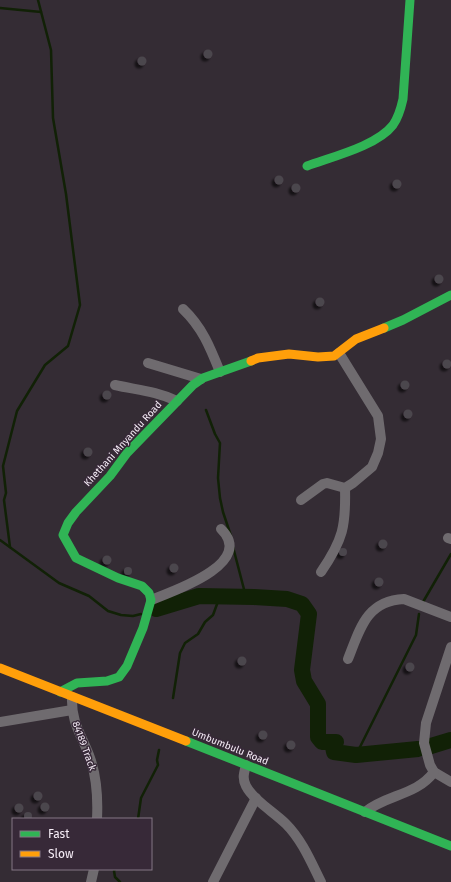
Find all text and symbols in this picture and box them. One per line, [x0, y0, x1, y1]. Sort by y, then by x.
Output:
street label: Khethani Mnyandu Road [82, 399, 164, 489]
street label: 84189 Track [70, 720, 99, 773]
street label: Umbumbulu Road [190, 726, 270, 768]
legend [12, 818, 152, 870]
text: Fast [48, 827, 70, 841]
text: Slow [48, 847, 74, 861]

